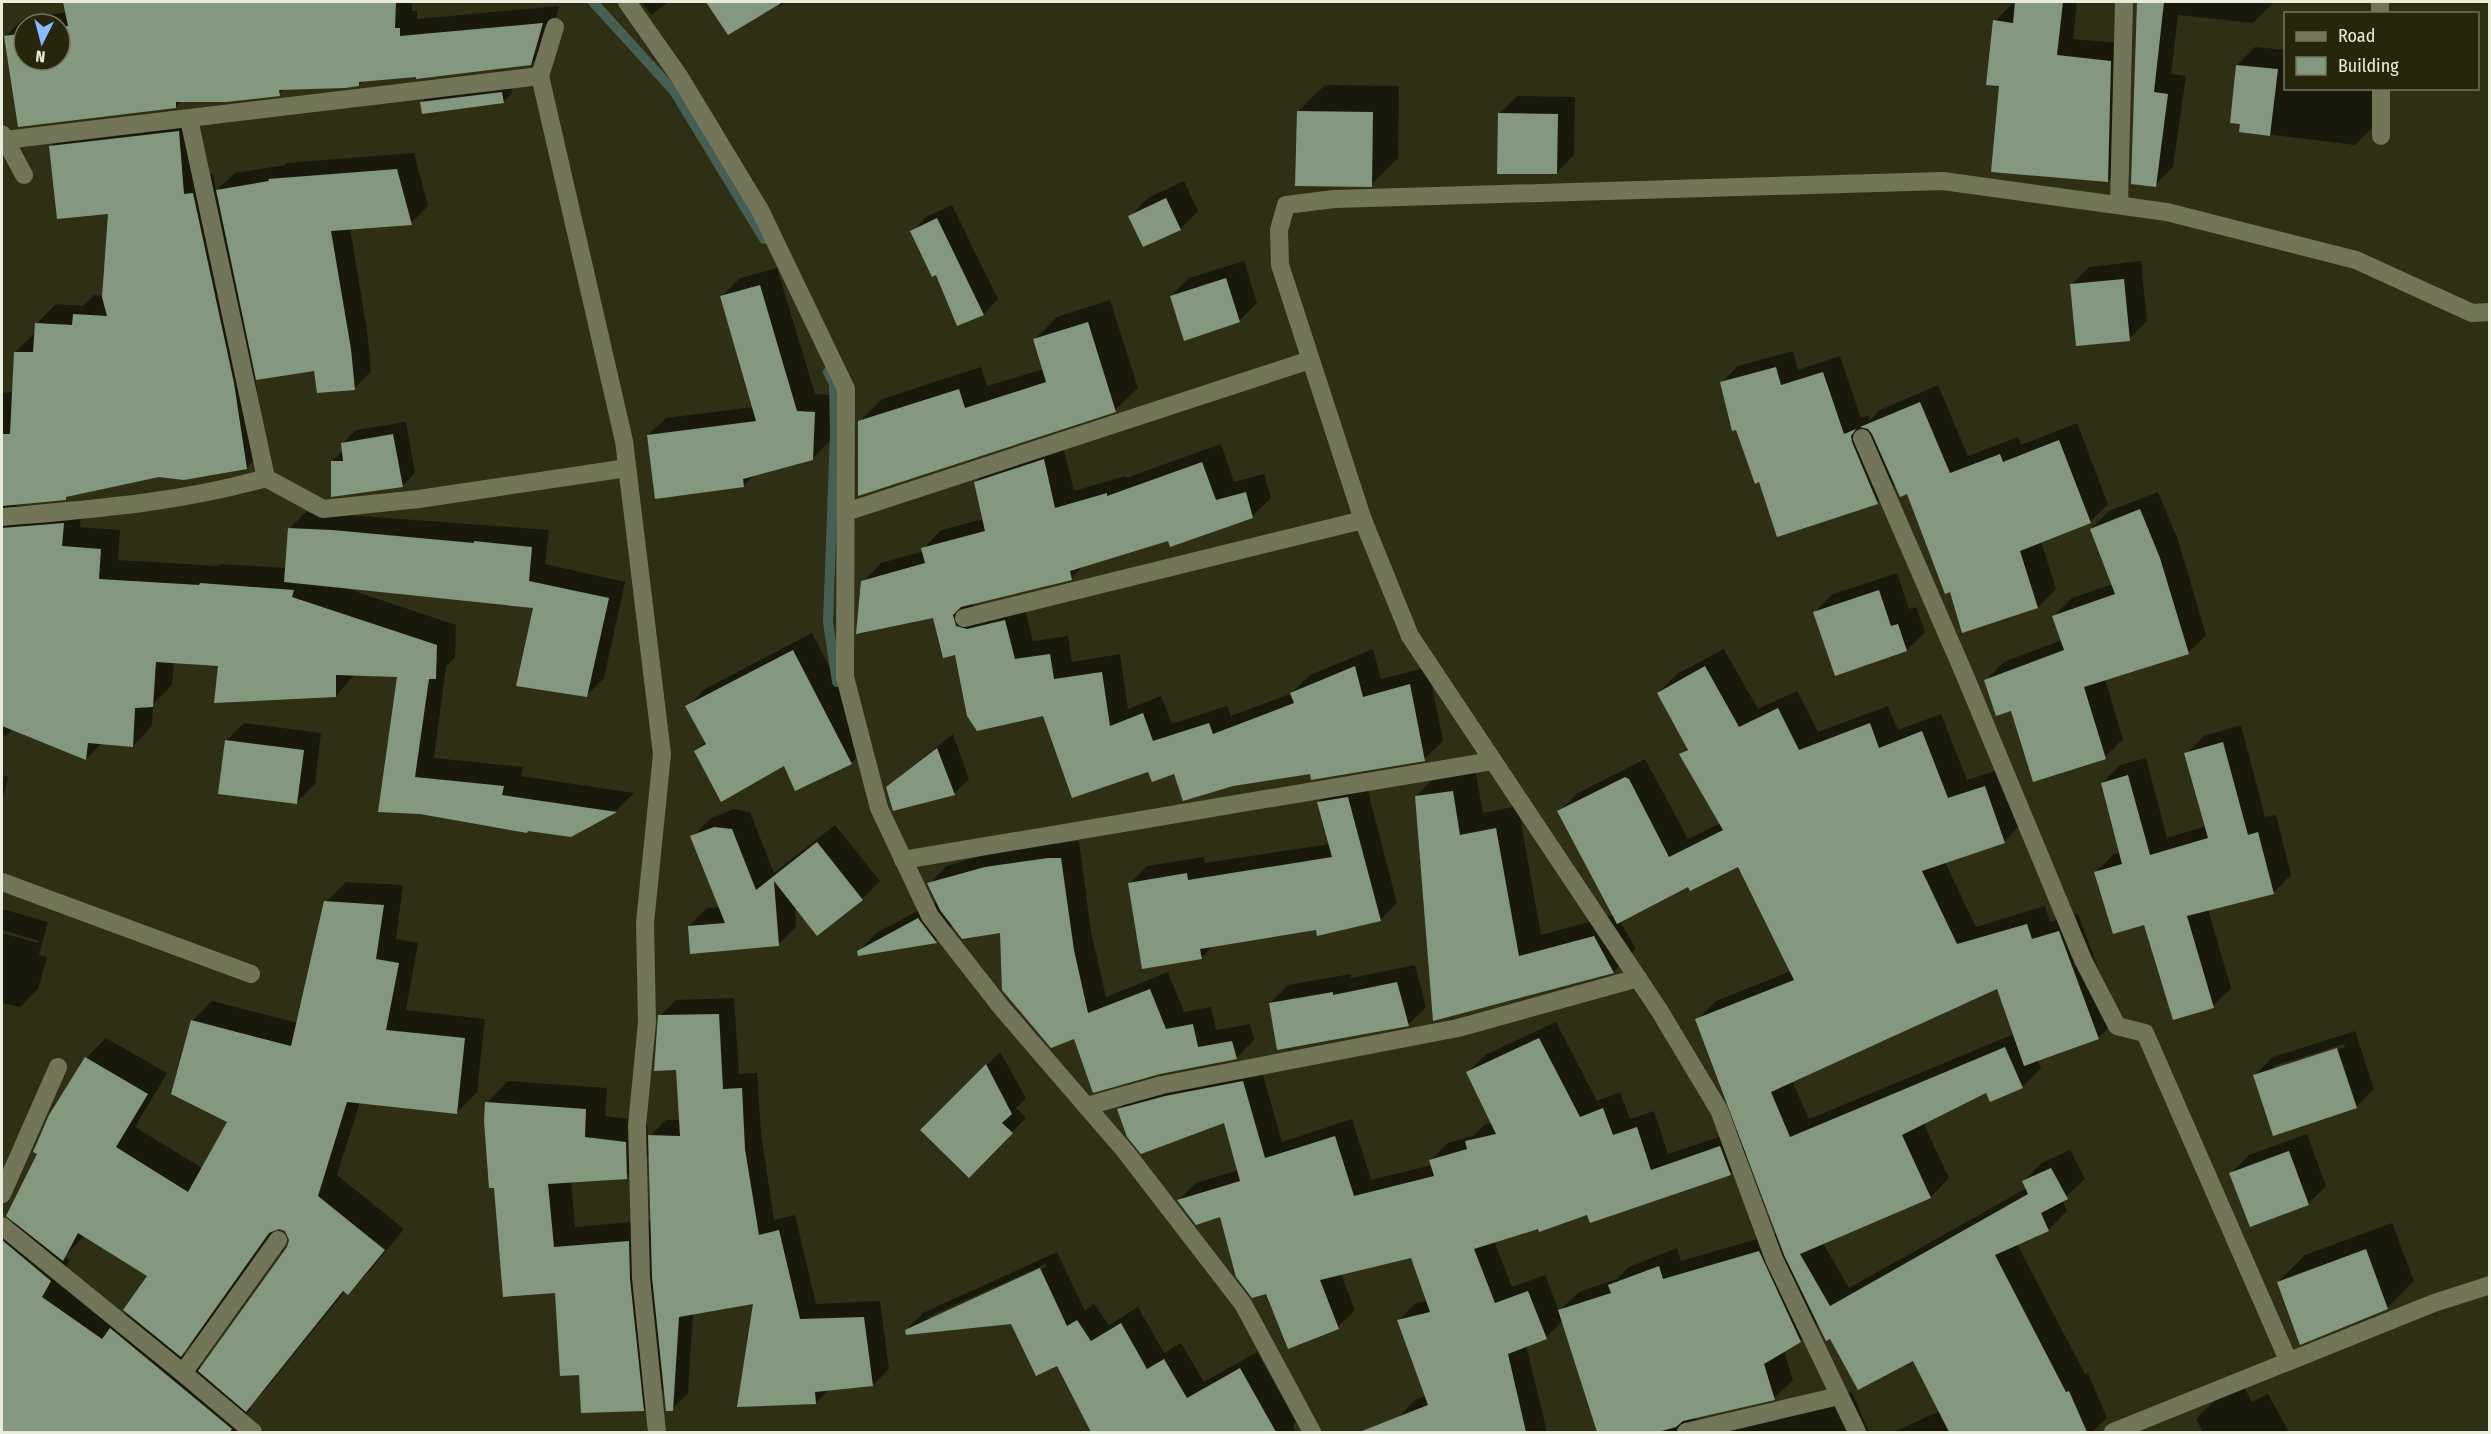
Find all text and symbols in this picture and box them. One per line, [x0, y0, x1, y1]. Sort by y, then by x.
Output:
north arrow [12, 12, 72, 72]
legend [2284, 12, 2479, 90]
text: Road [2338, 25, 2375, 47]
text: N [35, 46, 46, 66]
text: Building [2338, 55, 2399, 77]

